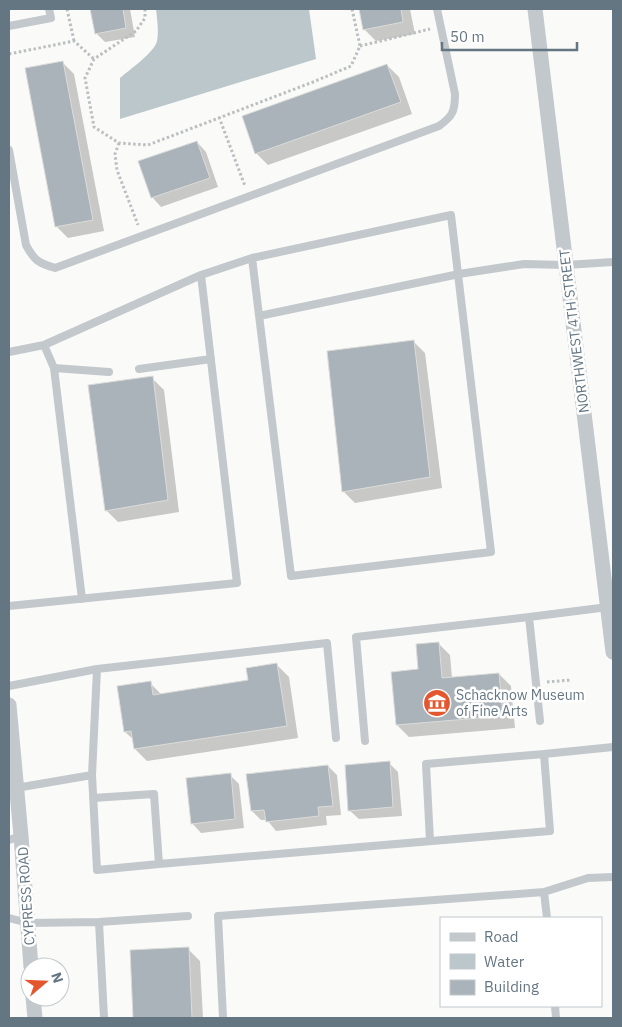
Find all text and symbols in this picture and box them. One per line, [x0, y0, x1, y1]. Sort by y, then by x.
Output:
scale bar [442, 20, 577, 52]
text: 50 m [450, 27, 485, 46]
street label: NORTHWEST 4TH STREET [555, 248, 593, 414]
place label: Schacknow Museum of Fine Arts [456, 686, 585, 720]
museum icon: Schacknow Museum of Fine Arts [422, 688, 452, 718]
street label: CYPRESS ROAD [14, 846, 38, 946]
legend [440, 917, 602, 1007]
text: Road [484, 927, 519, 946]
text: Water [484, 952, 525, 971]
north arrow [20, 957, 70, 1007]
text: N [47, 970, 67, 985]
text: Building [484, 977, 539, 996]

